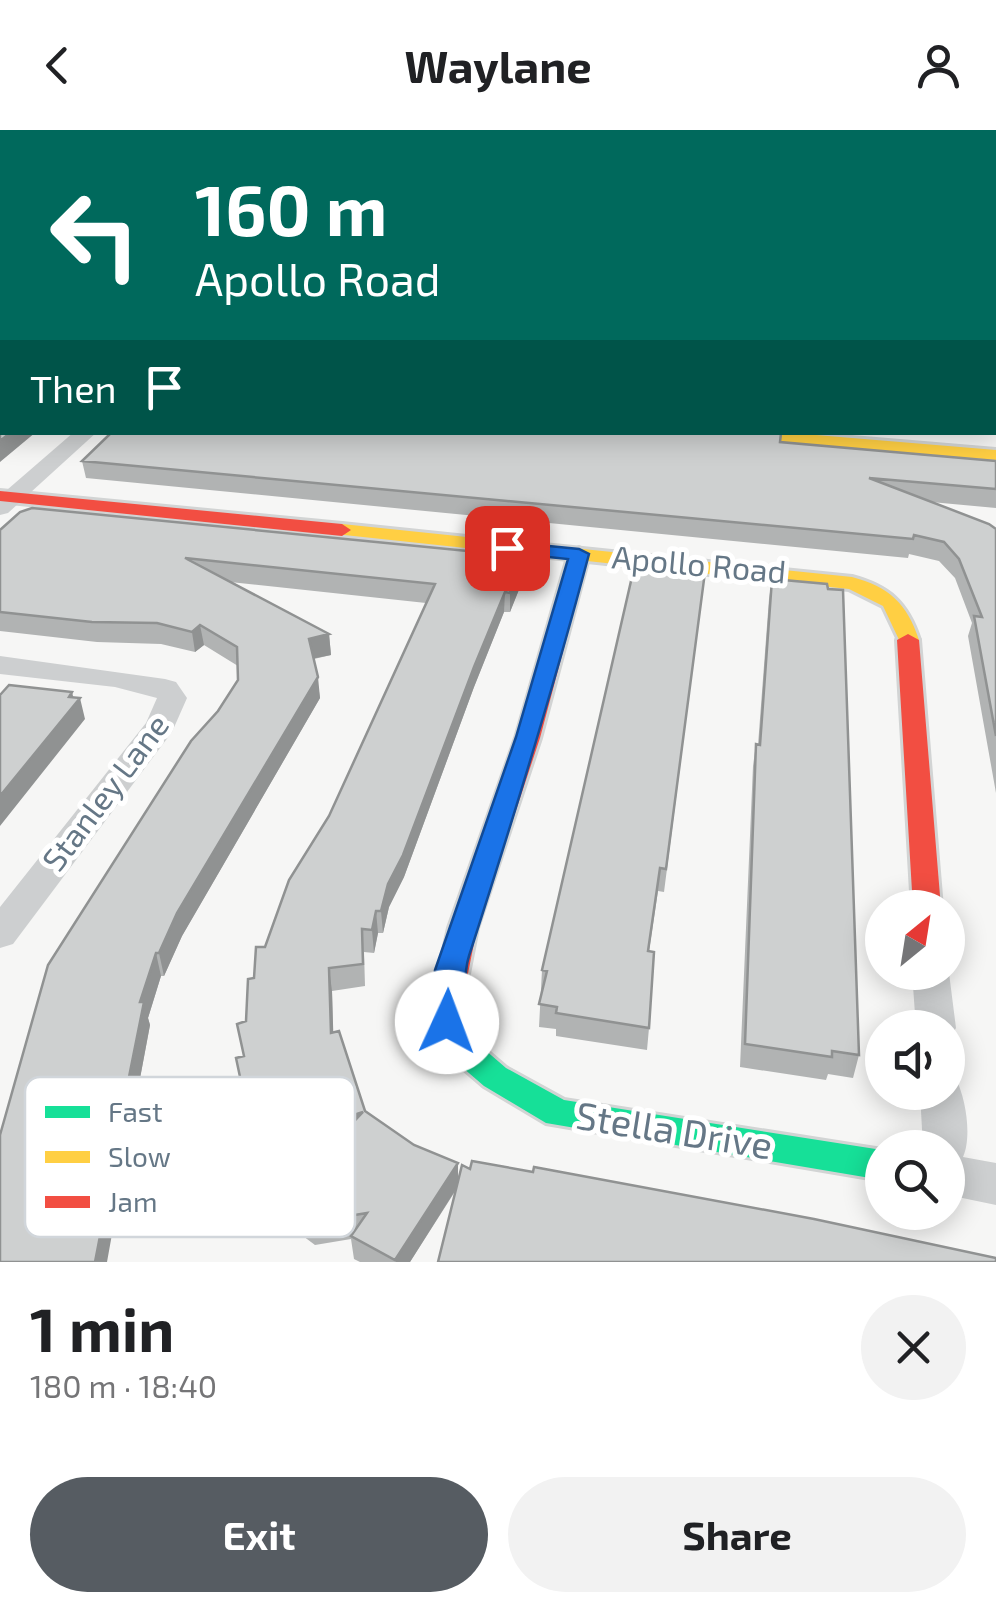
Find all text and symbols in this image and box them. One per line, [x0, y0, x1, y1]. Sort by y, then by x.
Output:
icon: back [30, 38, 85, 93]
text: Waylane [404, 38, 592, 92]
icon: person [911, 38, 966, 93]
text: 160 m [195, 166, 388, 250]
icon: left [30, 170, 160, 300]
text: Apollo Road [195, 251, 441, 305]
icon: arrive [137, 360, 192, 415]
text: Then [30, 365, 117, 411]
pin [465, 506, 550, 591]
icon: arrive [480, 521, 535, 576]
street label: Apollo Road [611, 536, 788, 590]
street label: Stanley Lane [33, 706, 176, 877]
north arrow [865, 890, 965, 990]
map controls [865, 890, 965, 1230]
position arrow [395, 970, 499, 1074]
button: sound [865, 1010, 965, 1110]
legend [25, 1077, 355, 1237]
street label: Stella Drive [573, 1091, 776, 1167]
text: Fast [108, 1094, 163, 1128]
button: search [865, 1130, 965, 1230]
text: Slow [108, 1139, 171, 1173]
text: Jam [108, 1184, 157, 1218]
text: 1 min [30, 1292, 174, 1364]
button: close [861, 1295, 966, 1400]
text: 180 m · 18:40 [30, 1366, 217, 1404]
button: Exit [30, 1477, 488, 1592]
button: Share [508, 1477, 966, 1592]

